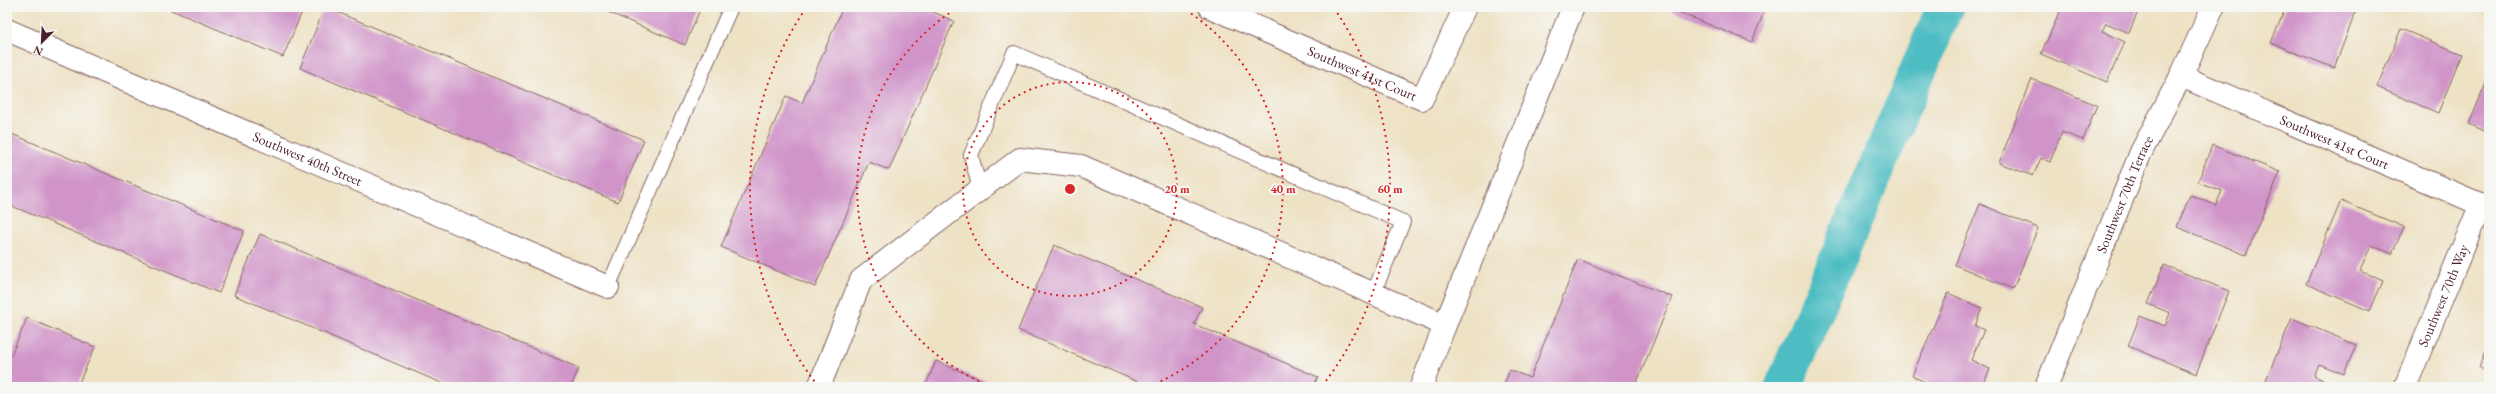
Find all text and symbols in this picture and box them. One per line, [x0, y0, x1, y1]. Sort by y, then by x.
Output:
north arrow [22, 22, 62, 62]
street label: Southwest 41st Court [1305, 42, 1420, 105]
text: N [31, 43, 45, 59]
street label: Southwest 41st Court [2277, 110, 2392, 173]
street label: Southwest 40th Street [250, 127, 366, 190]
street label: Southwest 70th Terrace [2092, 132, 2157, 256]
text: 20 m [1164, 181, 1190, 197]
text: 40 m [1270, 181, 1296, 197]
text: 60 m [1377, 181, 1403, 197]
centre of rings [1063, 182, 1077, 196]
street label: Southwest 70th Way [2414, 241, 2473, 350]

